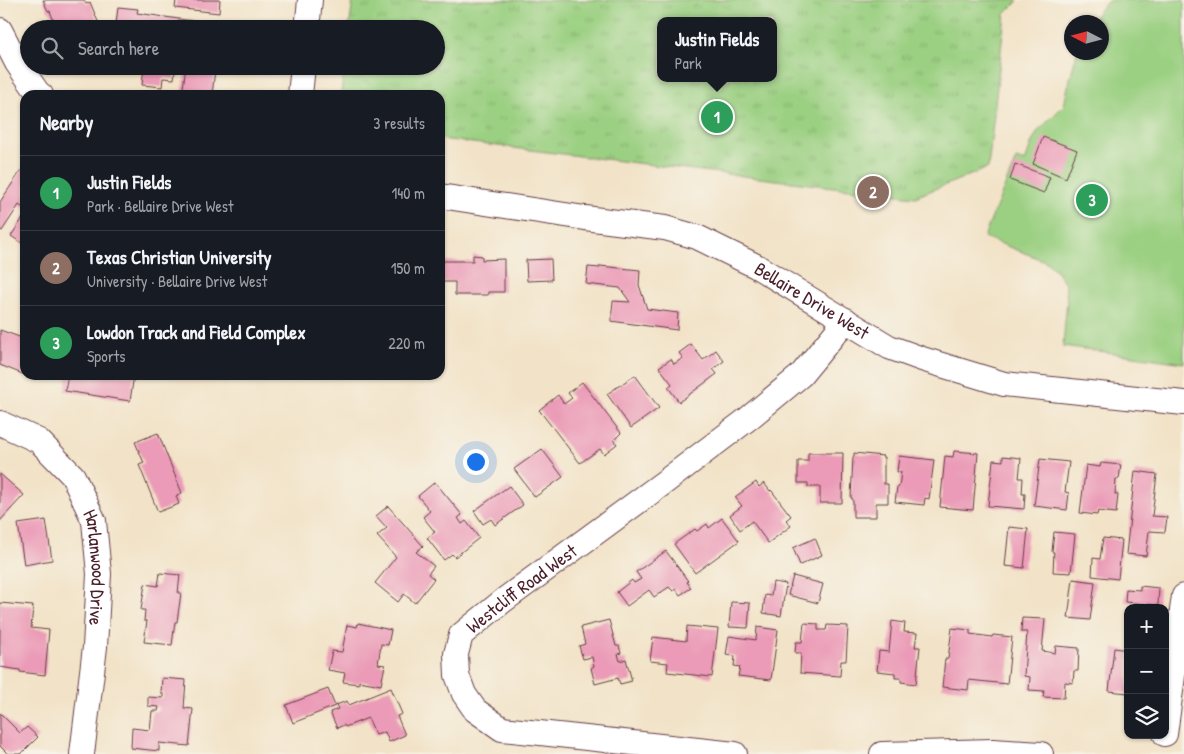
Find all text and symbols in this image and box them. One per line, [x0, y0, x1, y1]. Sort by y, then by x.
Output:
north arrow [1064, 15, 1109, 60]
popup [657, 17, 777, 82]
search box [20, 20, 445, 75]
text: Justin Fields [675, 26, 759, 52]
icon: search [38, 34, 66, 62]
text: Search here [78, 35, 159, 61]
text: Park [675, 52, 702, 74]
pin: 1 [701, 98, 733, 136]
text: Nearby [40, 108, 93, 137]
text: 3 results [373, 112, 425, 134]
text: Justin Fields [87, 169, 171, 195]
pin: 2 [857, 173, 889, 211]
pin: 3 [1076, 181, 1108, 219]
text: 1 [53, 182, 59, 204]
text: 140 m [391, 182, 425, 204]
text: Park · Bellaire Drive West [87, 195, 233, 217]
text: Texas Christian University [87, 244, 272, 270]
street label: Bellaire Drive West [750, 255, 875, 345]
text: 2 [52, 257, 60, 279]
text: 150 m [391, 257, 425, 279]
text: University · Bellaire Drive West [87, 270, 267, 292]
text: Lowdon Track and Field Complex [87, 319, 306, 345]
text: 3 [52, 332, 60, 354]
text: 220 m [388, 332, 425, 354]
text: Sports [87, 345, 125, 367]
your location [463, 449, 489, 475]
street label: Harlanwood Drive [77, 505, 112, 627]
street label: Westcliff Road West [460, 538, 582, 639]
map controls [1124, 604, 1169, 739]
button: + [1124, 604, 1169, 649]
button: − [1124, 649, 1169, 694]
button: layers [1124, 694, 1169, 739]

